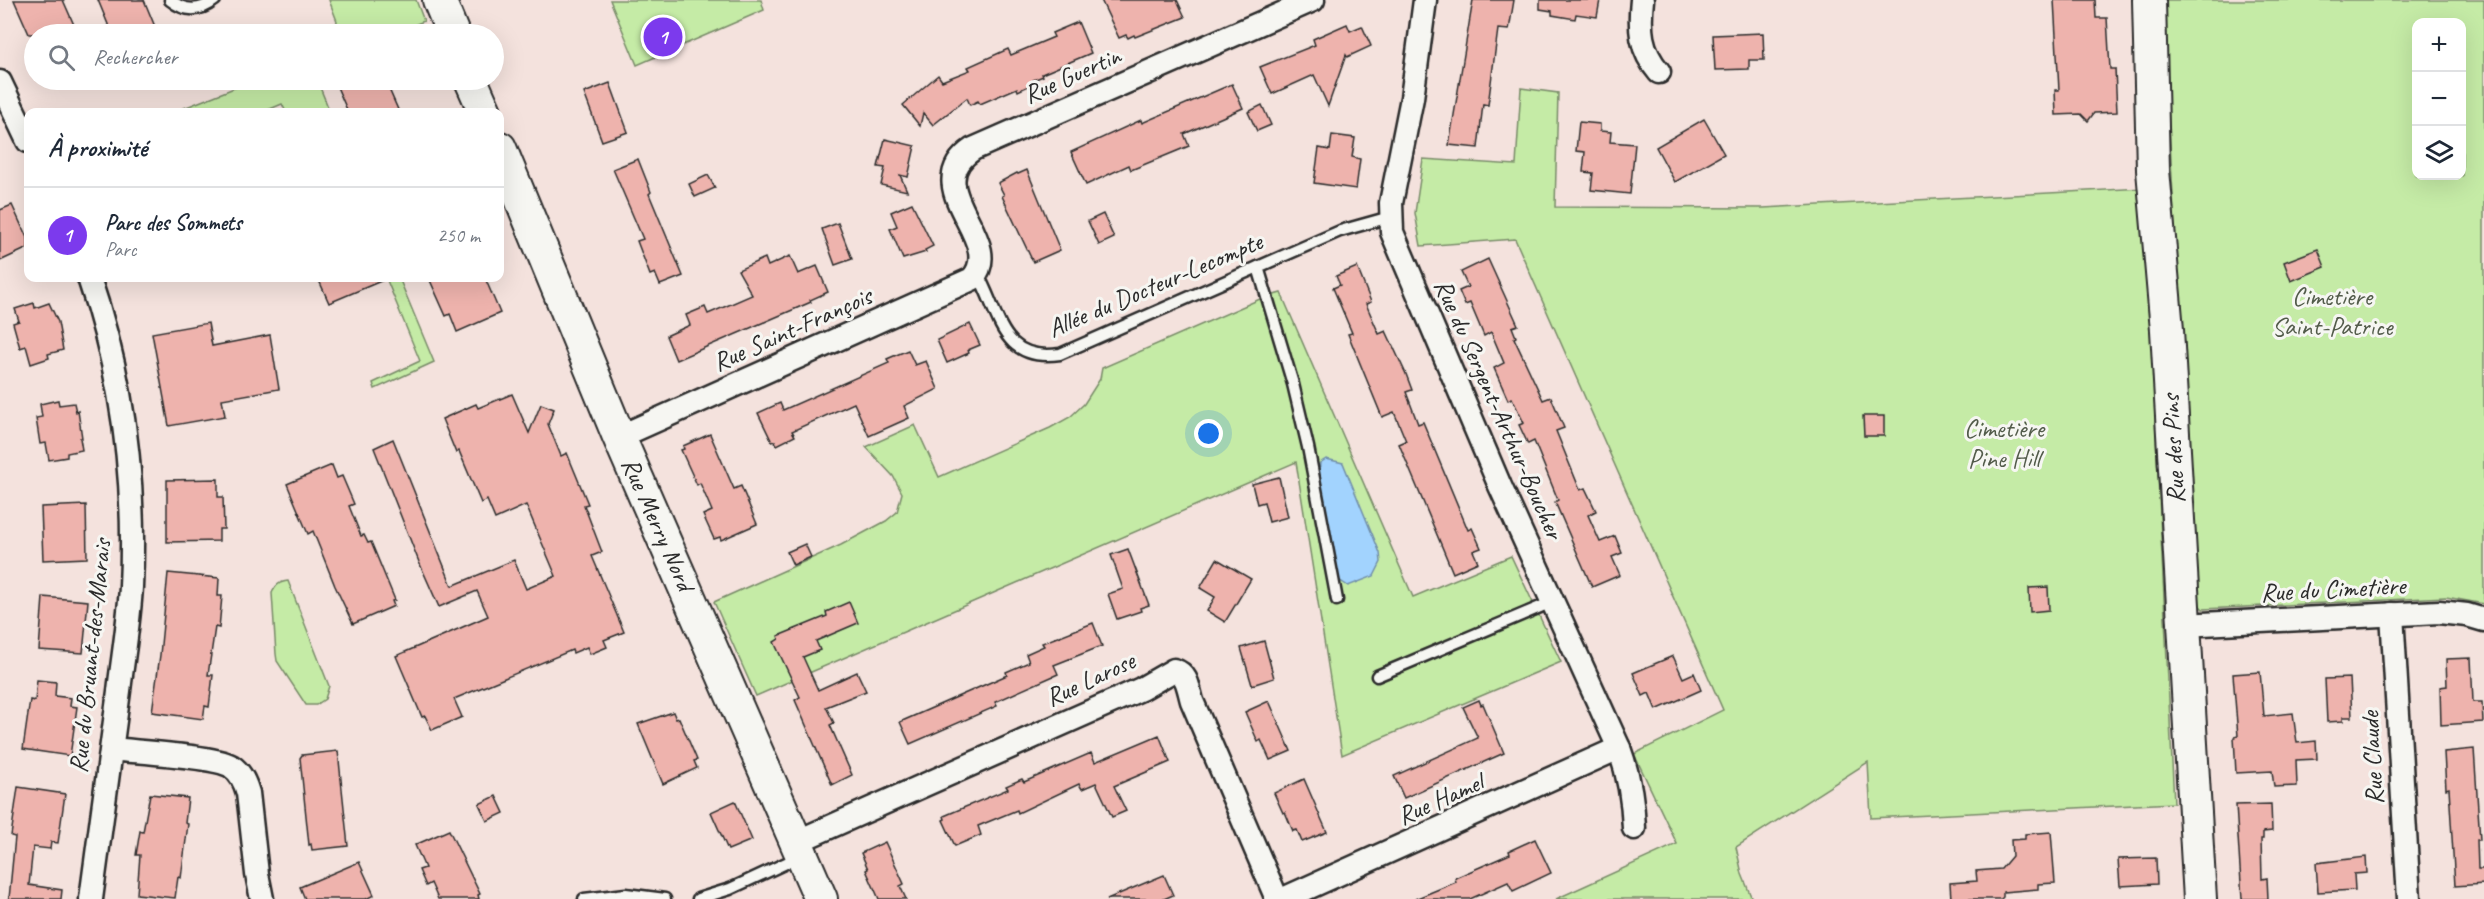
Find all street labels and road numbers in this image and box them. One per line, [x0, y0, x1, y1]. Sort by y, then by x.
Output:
street label: Rue Guertin [1018, 38, 1127, 111]
street label: Allée du Docteur-Lecompte [1043, 224, 1269, 345]
street label: Rue du Sergent-Arthur-Boucher [1427, 274, 1572, 547]
street label: Rue Saint-François [707, 278, 879, 379]
street label: Rue des Pins [2154, 392, 2192, 504]
street label: Rue Merry Nord [614, 452, 704, 599]
street label: Rue du Bruant-des-Marais [61, 535, 119, 775]
street label: Rue du Cimetière [2260, 569, 2409, 609]
street label: Rue Larose [1040, 643, 1141, 714]
street label: Rue Claude [2353, 709, 2391, 806]
street label: Rue Hamel [1392, 764, 1492, 832]

